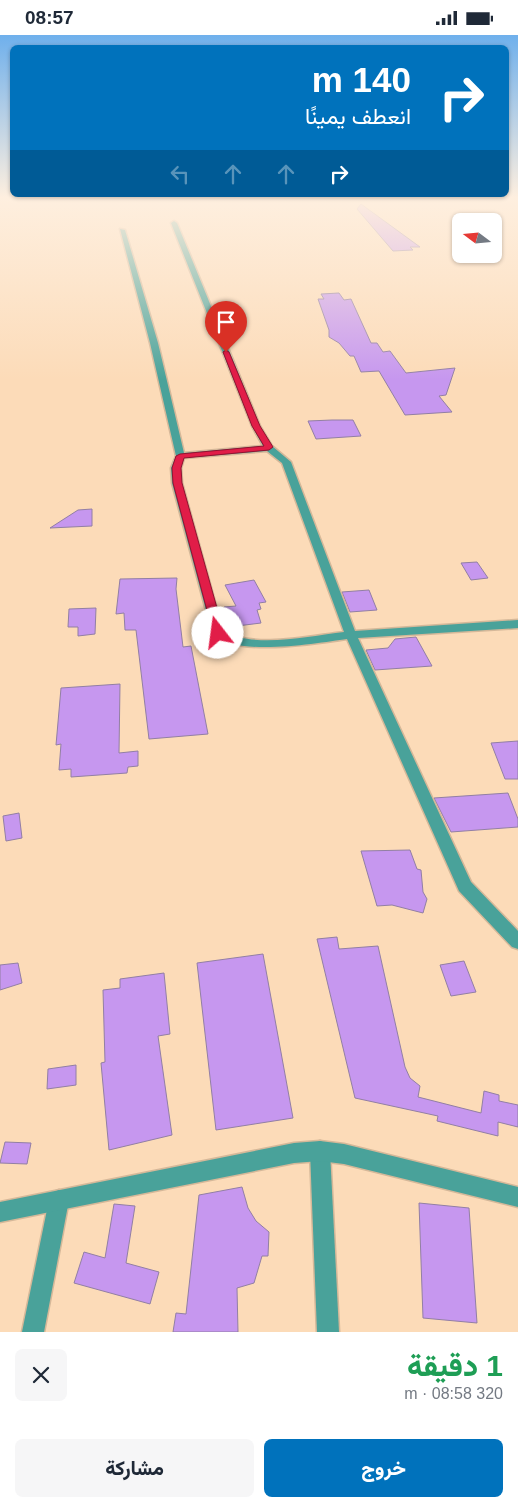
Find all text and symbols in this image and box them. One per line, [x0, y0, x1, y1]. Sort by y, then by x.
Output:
text: 08:57 [25, 7, 74, 28]
text: 140 m [312, 60, 411, 99]
icon: right [429, 65, 494, 130]
text: انعطف يمينًا [305, 104, 411, 129]
icon: left [166, 160, 194, 188]
icon: ahead [219, 160, 247, 188]
icon: ahead [272, 160, 300, 188]
icon: right [325, 160, 353, 188]
north arrow [452, 213, 502, 263]
map controls [452, 213, 502, 263]
pin [205, 301, 247, 352]
icon: arrive [212, 308, 240, 336]
position arrow [191, 606, 243, 658]
button: close [15, 1349, 67, 1401]
text: 1 دقيقة [407, 1349, 503, 1382]
text: 320 m · 08:58 [404, 1385, 503, 1402]
button: مشاركة [15, 1439, 254, 1497]
button: خروج [264, 1439, 503, 1497]

